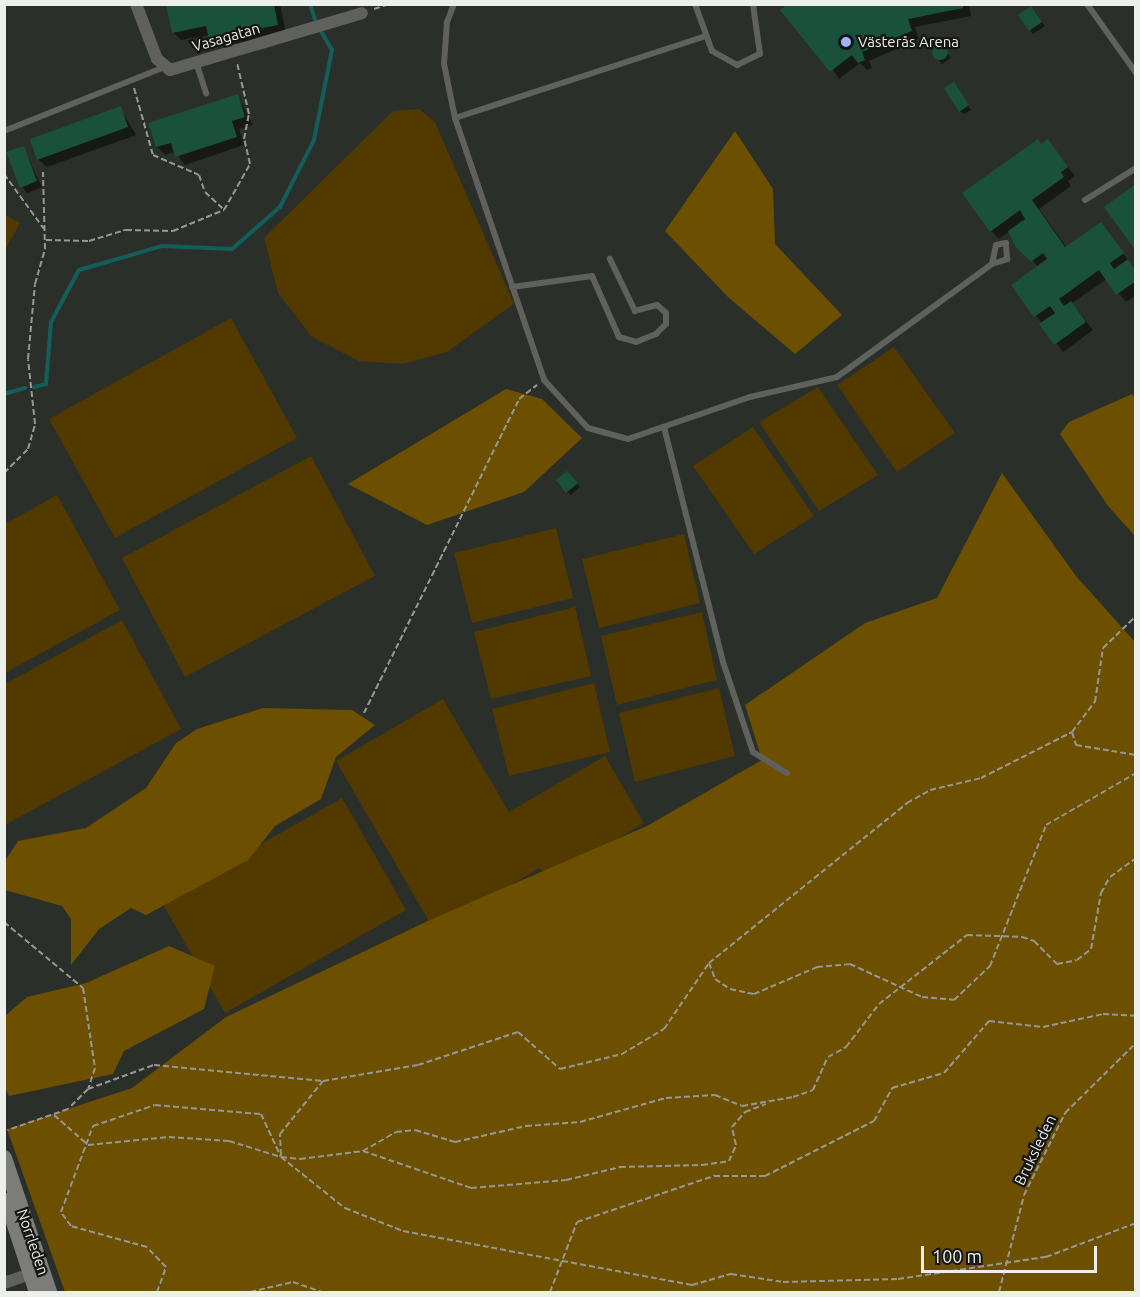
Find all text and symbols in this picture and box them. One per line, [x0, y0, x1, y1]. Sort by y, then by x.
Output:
street label: Vasagatan [190, 19, 262, 55]
place label: Västerås Arena [858, 33, 959, 51]
marker: Västerås Arena [839, 35, 853, 49]
street label: Bruksleden [1010, 1112, 1060, 1188]
street label: Norrleden [13, 1207, 53, 1277]
scale bar [924, 1234, 1100, 1272]
text: 100 m [932, 1246, 982, 1266]

